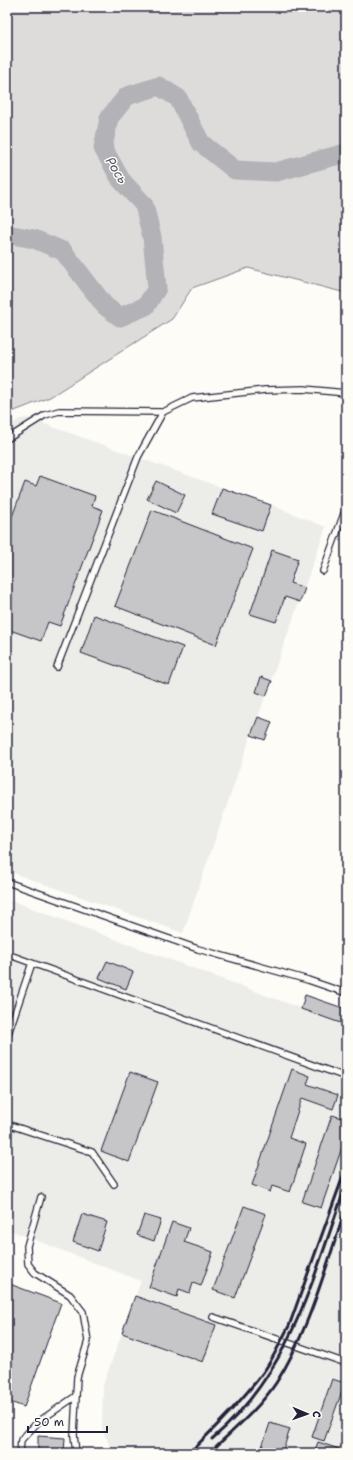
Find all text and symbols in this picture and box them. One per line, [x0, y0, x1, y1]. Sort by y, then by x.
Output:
water label: Рось [102, 154, 132, 187]
north arrow [287, 1394, 327, 1434]
scale bar [28, 1408, 107, 1434]
text: С [309, 1411, 324, 1418]
text: 50 m [34, 1414, 64, 1430]

